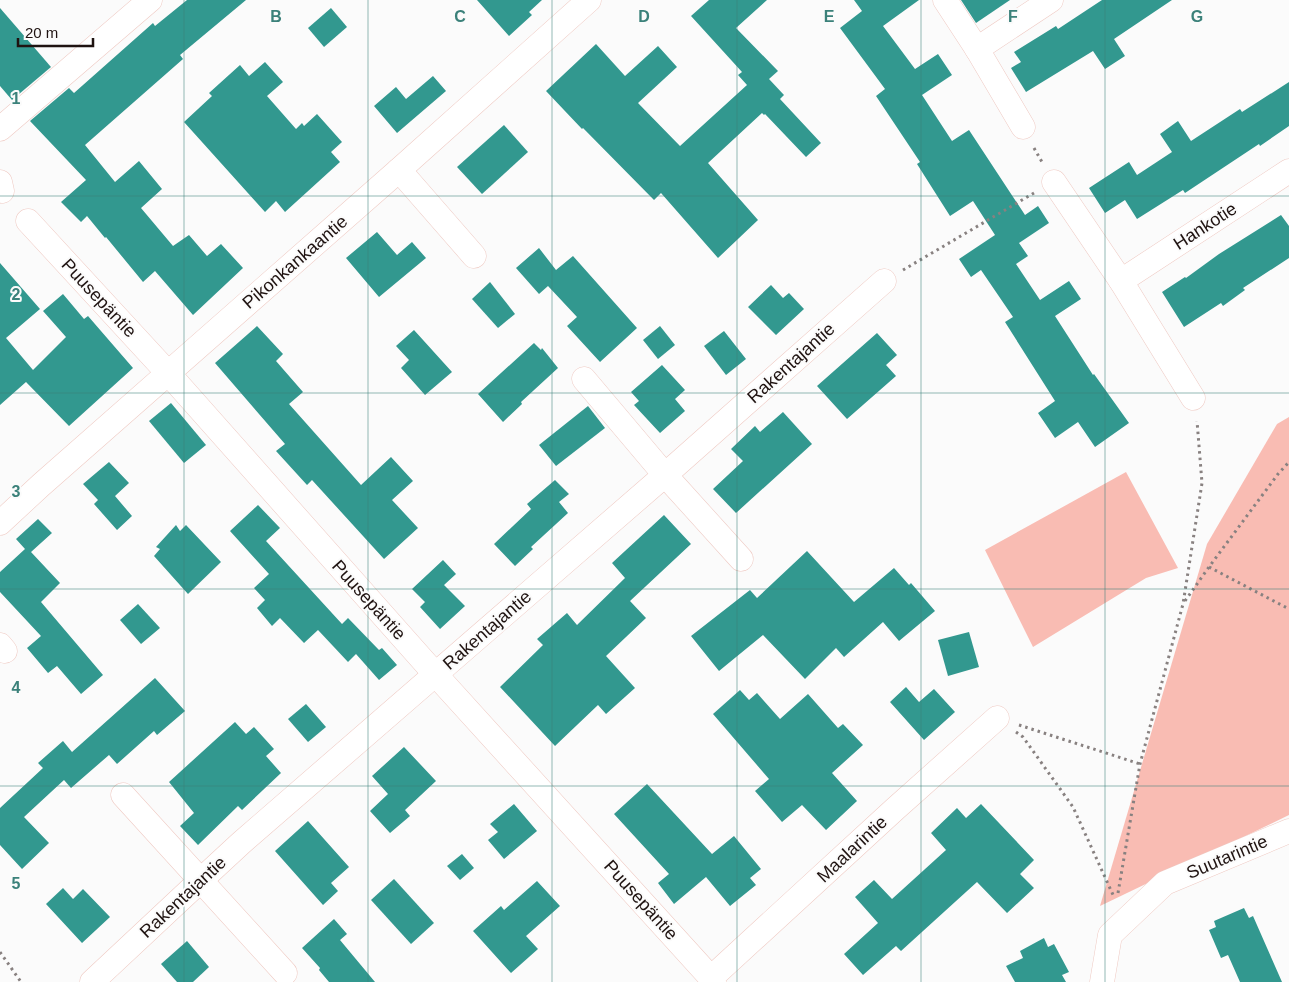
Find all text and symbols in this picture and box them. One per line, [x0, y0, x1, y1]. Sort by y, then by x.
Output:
text: B [270, 8, 282, 25]
text: C [454, 8, 466, 25]
text: D [638, 8, 650, 25]
text: E [824, 8, 835, 25]
text: F [1008, 8, 1018, 25]
text: G [1191, 8, 1203, 25]
scale bar [18, 15, 92, 47]
text: 20 m [25, 24, 58, 41]
text: 1 [12, 90, 21, 107]
street label: Hankotie [1170, 198, 1240, 254]
street label: Pikonkankaantie [239, 211, 351, 313]
street label: Puusepäntie [58, 255, 140, 341]
text: 2 [12, 286, 21, 303]
street label: Rakentajantie [743, 319, 839, 407]
text: 3 [12, 483, 21, 500]
street label: Puusepäntie [328, 556, 410, 644]
street label: Rakentajantie [439, 586, 535, 674]
text: 4 [12, 679, 21, 696]
street label: Maalarintie [813, 812, 891, 886]
street label: Suutarintie [1183, 831, 1271, 883]
street label: Rakentajantie [136, 852, 230, 942]
street label: Puusepäntie [600, 856, 682, 944]
text: 5 [12, 875, 21, 892]

